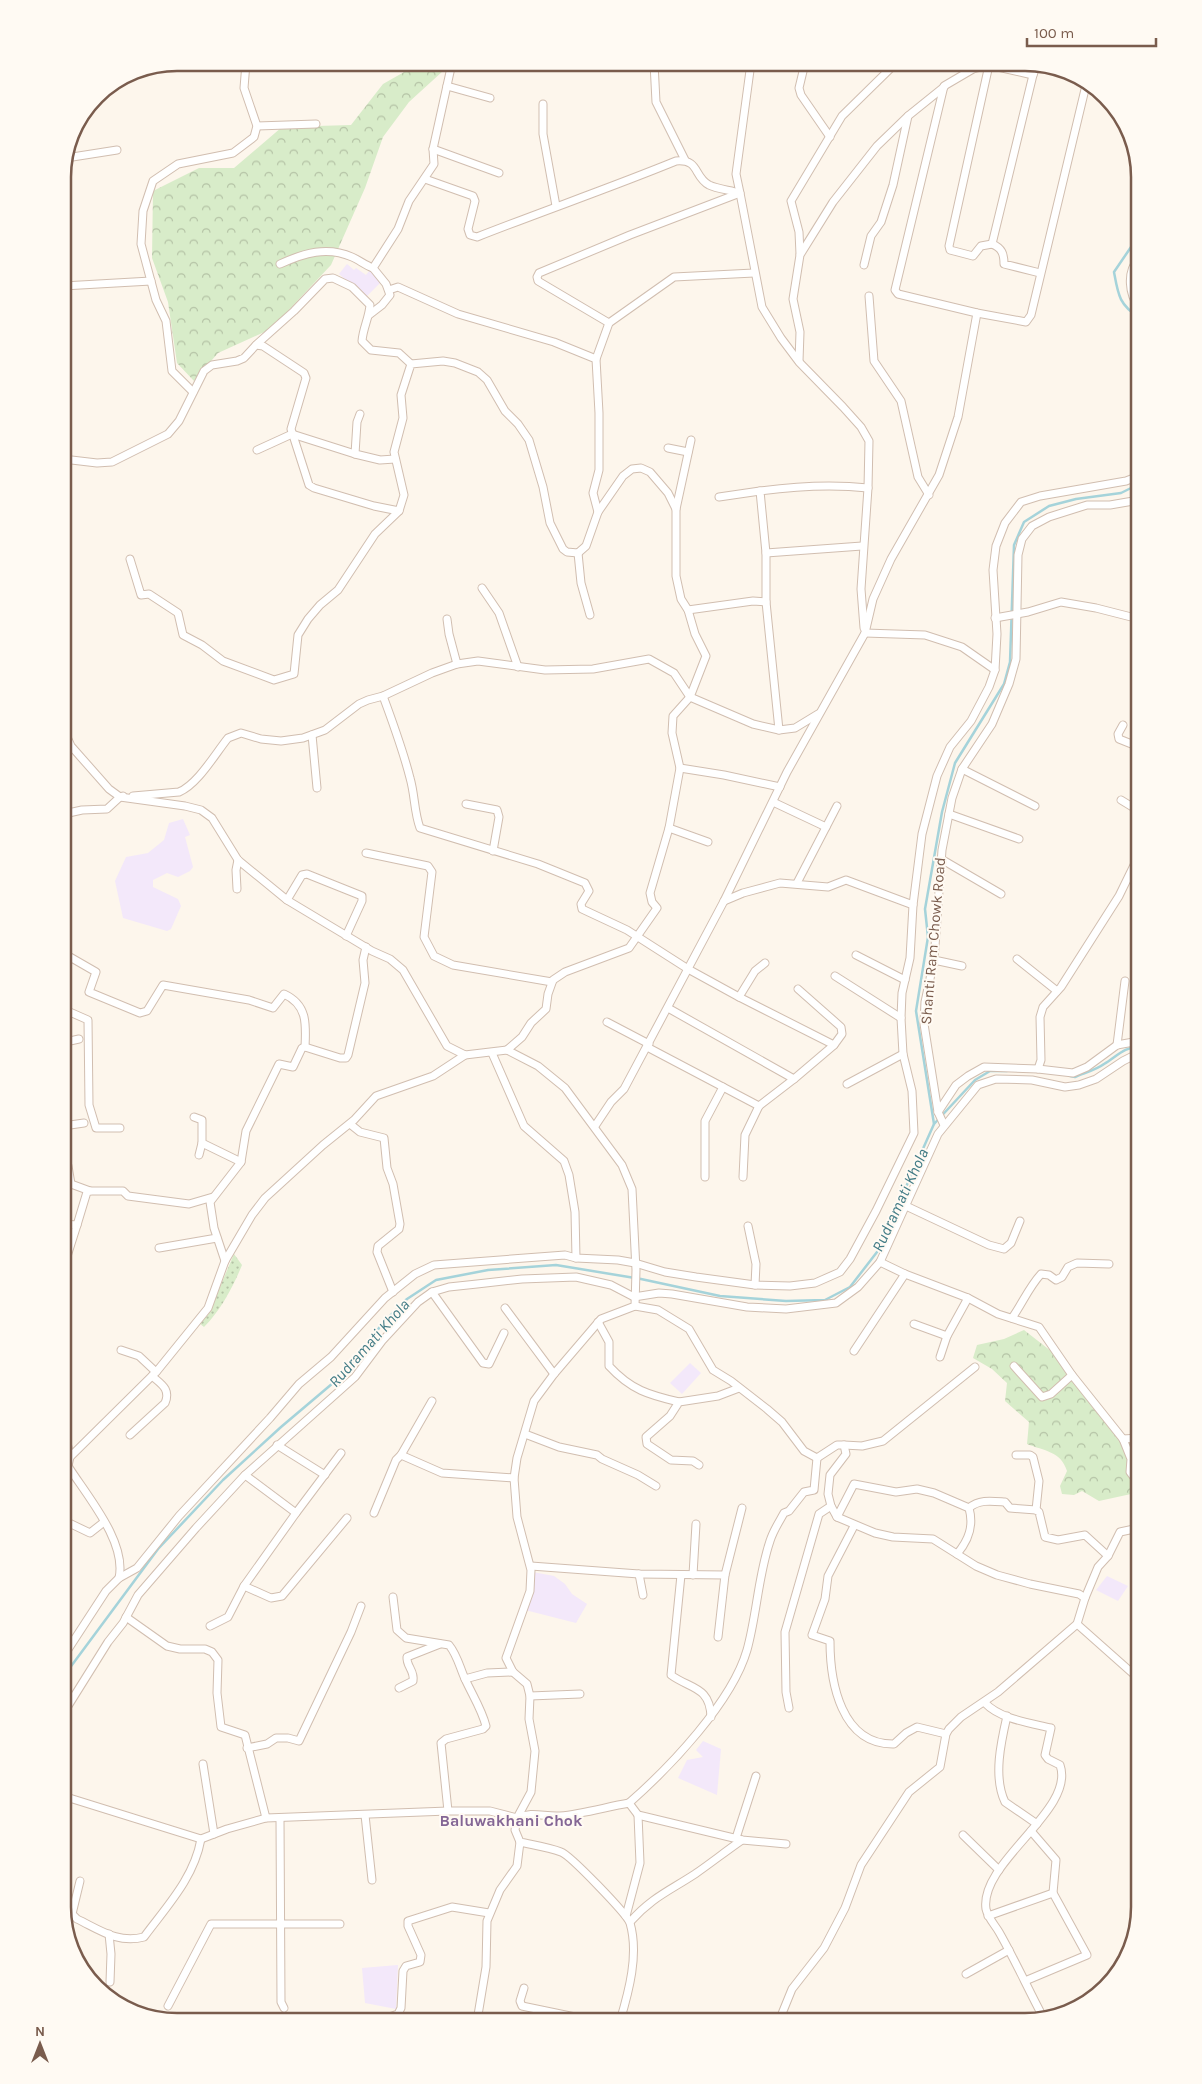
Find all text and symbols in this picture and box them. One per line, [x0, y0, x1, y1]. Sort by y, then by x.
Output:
scale bar [1027, 15, 1156, 47]
text: 100 m [1034, 24, 1074, 42]
street label: Shanti Ram Chowk Road [917, 857, 949, 1025]
water label: Rudramati Khola [868, 1145, 932, 1255]
water label: Rudramati Khola [325, 1295, 413, 1391]
district label: Baluwakhani Chok [440, 1811, 583, 1830]
north arrow [15, 2019, 65, 2069]
text: N [35, 2023, 45, 2040]

